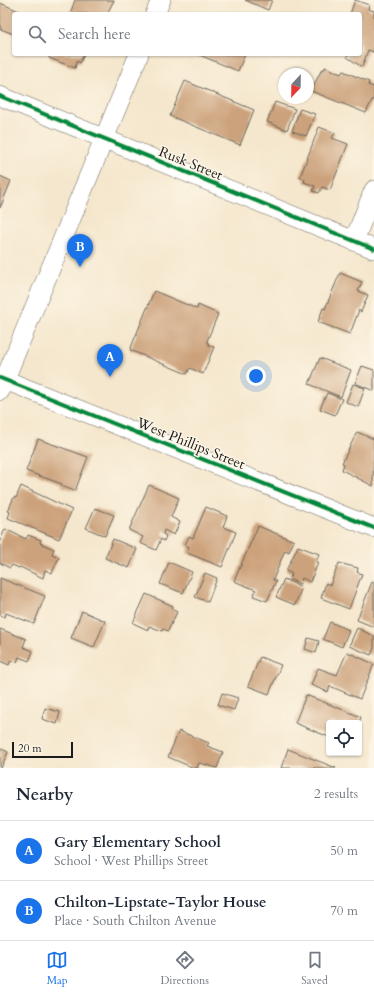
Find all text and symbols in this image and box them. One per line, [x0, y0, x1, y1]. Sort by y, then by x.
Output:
search box [12, 12, 362, 56]
icon: search [26, 23, 48, 45]
text: Search here [58, 24, 131, 44]
north arrow [278, 68, 314, 104]
street label: Rusk Street [156, 142, 226, 185]
pin: B [67, 234, 93, 267]
pin: A [97, 344, 123, 377]
your location [246, 366, 266, 386]
street label: West Phillips Street [133, 413, 248, 474]
map controls [326, 720, 362, 756]
button: locate [326, 720, 362, 756]
scale bar [12, 740, 73, 759]
text: 20 m [18, 741, 42, 756]
text: Nearby [16, 783, 73, 806]
text: 2 results [314, 785, 358, 803]
text: Gary Elementary School [54, 832, 221, 852]
text: A [24, 842, 34, 860]
text: 50 m [330, 842, 358, 860]
text: School · West Phillips Street [54, 852, 208, 870]
text: Chilton-Lipstate-Taylor House [54, 892, 267, 912]
text: B [24, 902, 34, 920]
text: 70 m [330, 902, 358, 920]
text: Place · South Chilton Avenue [54, 912, 216, 930]
tab: Map [46, 949, 68, 988]
tab: Directions [160, 949, 209, 988]
tab: Saved [301, 949, 328, 988]

